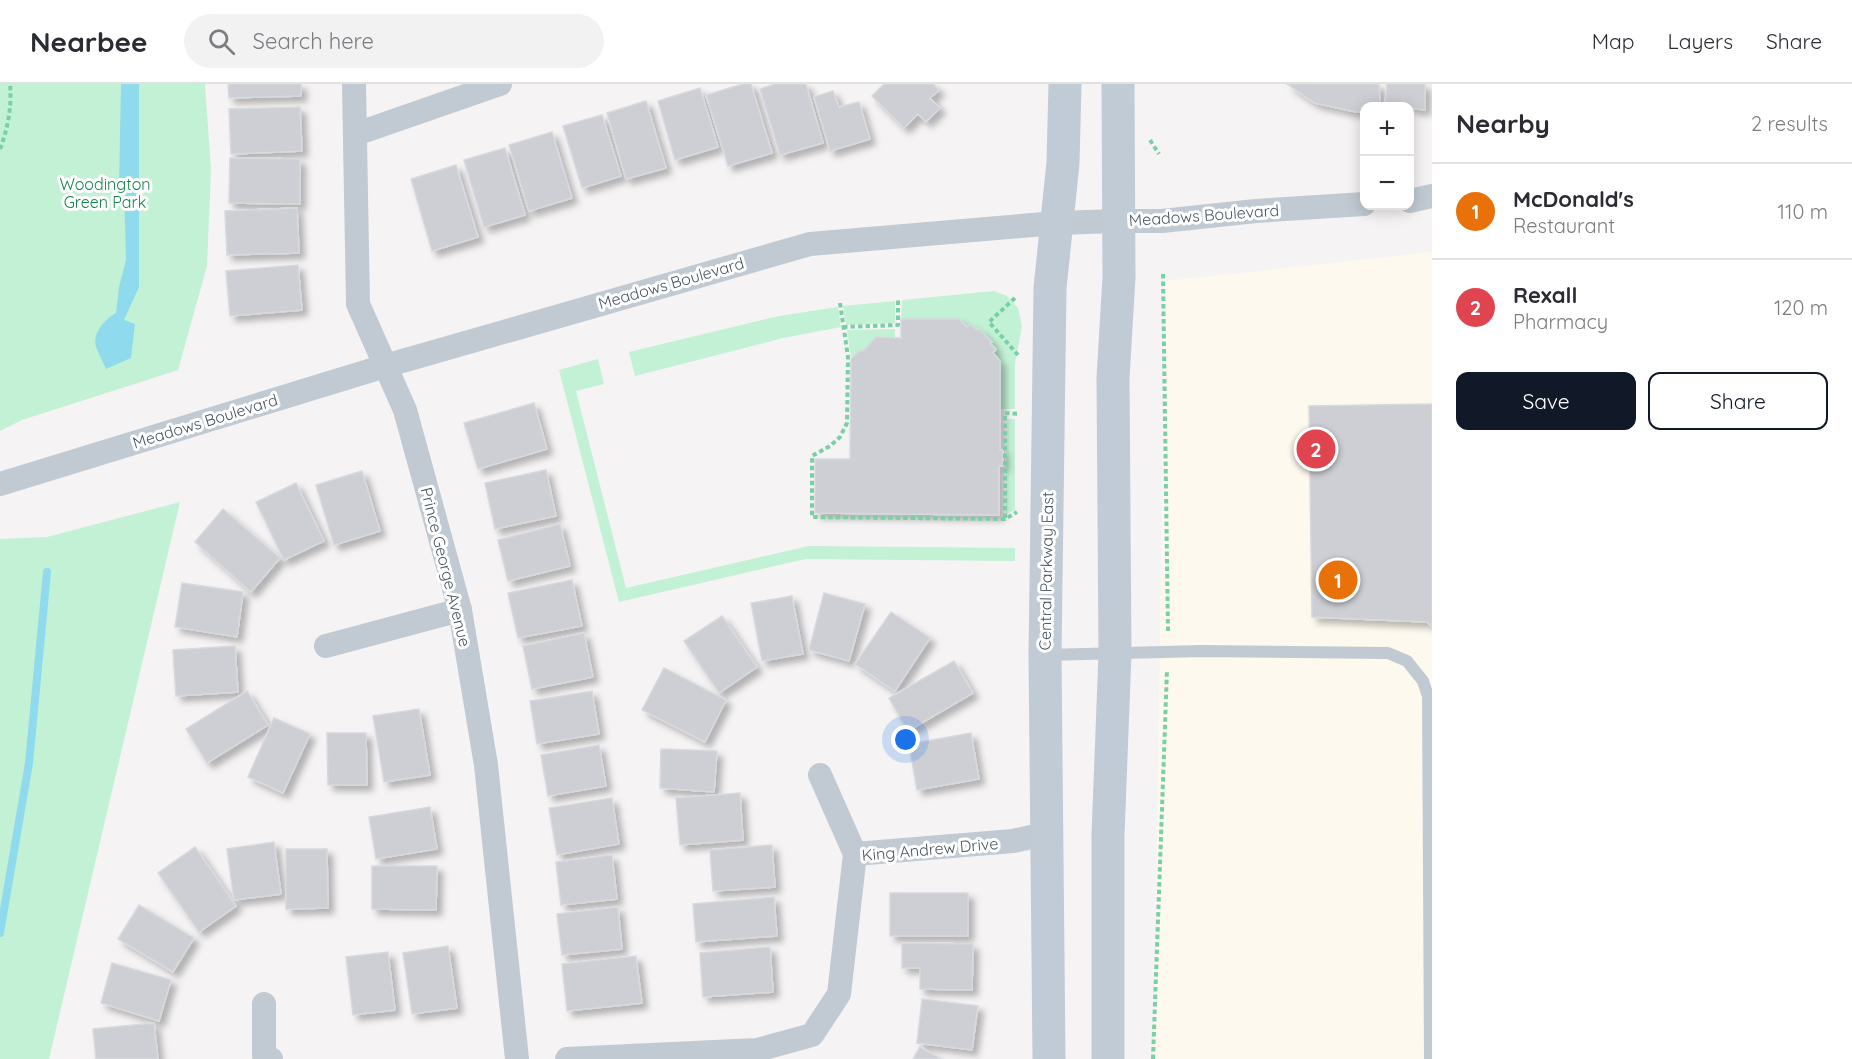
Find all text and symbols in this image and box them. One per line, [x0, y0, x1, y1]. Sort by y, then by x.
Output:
search box [184, 14, 604, 68]
text: Nearbee [30, 24, 148, 59]
icon: search [205, 25, 238, 58]
text: Search here [253, 27, 374, 55]
text: Map [1592, 28, 1635, 54]
text: Layers [1668, 28, 1733, 54]
text: Share [1766, 28, 1822, 54]
map controls [1360, 102, 1414, 210]
button: + [1360, 102, 1414, 156]
text: Nearby [1456, 107, 1550, 140]
text: 2 results [1751, 111, 1828, 136]
button: − [1360, 156, 1414, 210]
park label: Woodington Green Park [59, 174, 151, 212]
text: McDonald's [1513, 185, 1634, 213]
text: 1 [1472, 199, 1479, 224]
text: 110 m [1778, 199, 1828, 224]
street label: Meadows Boulevard [1128, 200, 1280, 230]
text: Restaurant [1513, 213, 1615, 238]
street label: Meadows Boulevard [596, 253, 746, 313]
text: Rexall [1513, 281, 1577, 309]
text: 2 [1470, 295, 1481, 320]
text: 120 m [1774, 295, 1828, 320]
text: Pharmacy [1513, 309, 1608, 334]
button: Save [1456, 372, 1636, 430]
button: Share [1648, 372, 1828, 430]
street label: Meadows Boulevard [130, 389, 280, 453]
pin: 2 [1296, 426, 1336, 472]
street label: Prince George Avenue [417, 485, 475, 649]
street label: Central Parkway East [1035, 491, 1057, 651]
pin: 1 [1318, 558, 1358, 602]
your location [891, 725, 920, 754]
street label: King Andrew Drive [861, 833, 999, 865]

